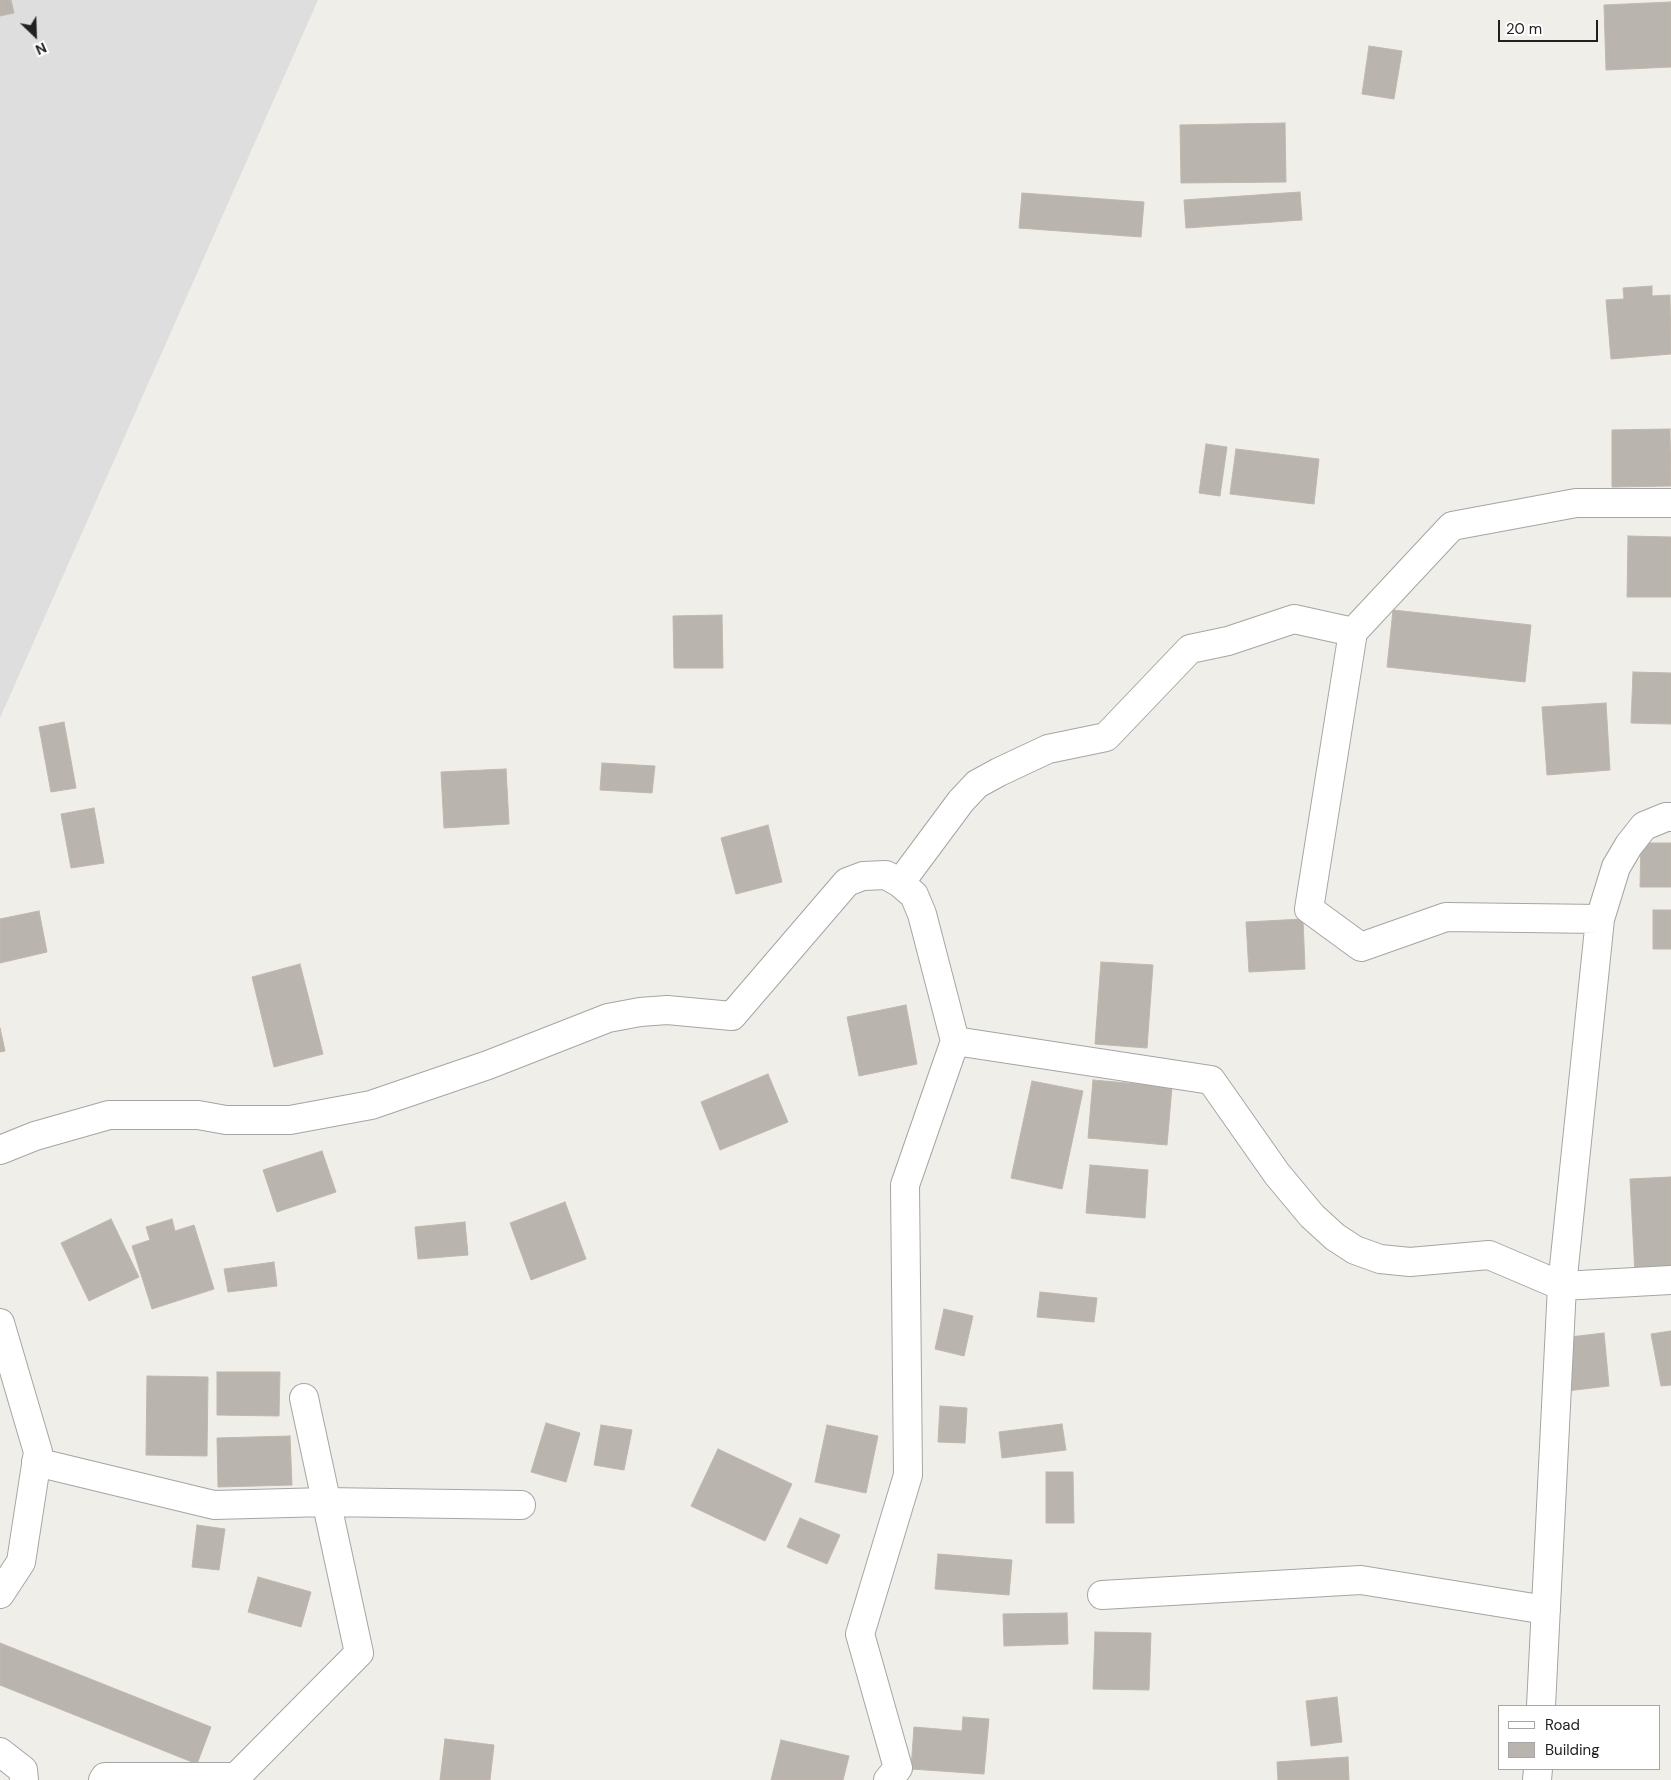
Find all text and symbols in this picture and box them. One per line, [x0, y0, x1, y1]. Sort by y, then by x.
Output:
north arrow [10, 10, 60, 60]
scale bar [1501, 10, 1601, 42]
text: 20 m [1506, 19, 1542, 39]
text: N [33, 38, 49, 59]
legend [1498, 1705, 1661, 1770]
text: Road [1545, 1715, 1580, 1735]
text: Building [1545, 1740, 1600, 1760]

